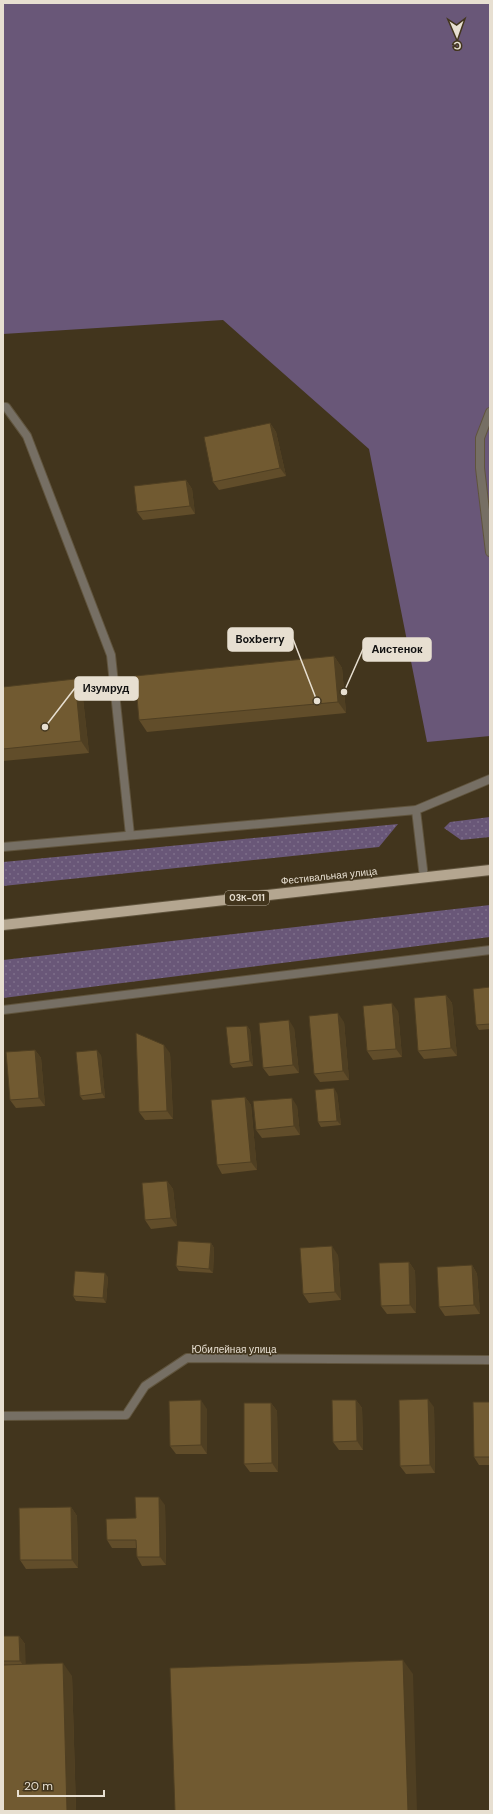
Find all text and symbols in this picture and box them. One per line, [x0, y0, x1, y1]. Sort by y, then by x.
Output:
north arrow [437, 16, 477, 56]
text: С [453, 39, 462, 53]
callout: Boxberry [228, 628, 293, 651]
text: Boxberry [235, 632, 285, 646]
callout: Аистенок [363, 638, 431, 661]
text: Аистенок [371, 642, 423, 656]
callout: Изумруд [75, 677, 138, 700]
text: Изумруд [83, 681, 129, 695]
street label: Фестивальная улица [280, 864, 378, 888]
road number: 03К-011 [225, 891, 269, 905]
street label: Юбилейная улица [191, 1343, 277, 1356]
scale bar [18, 1772, 104, 1798]
text: 20 m [24, 1778, 53, 1794]

